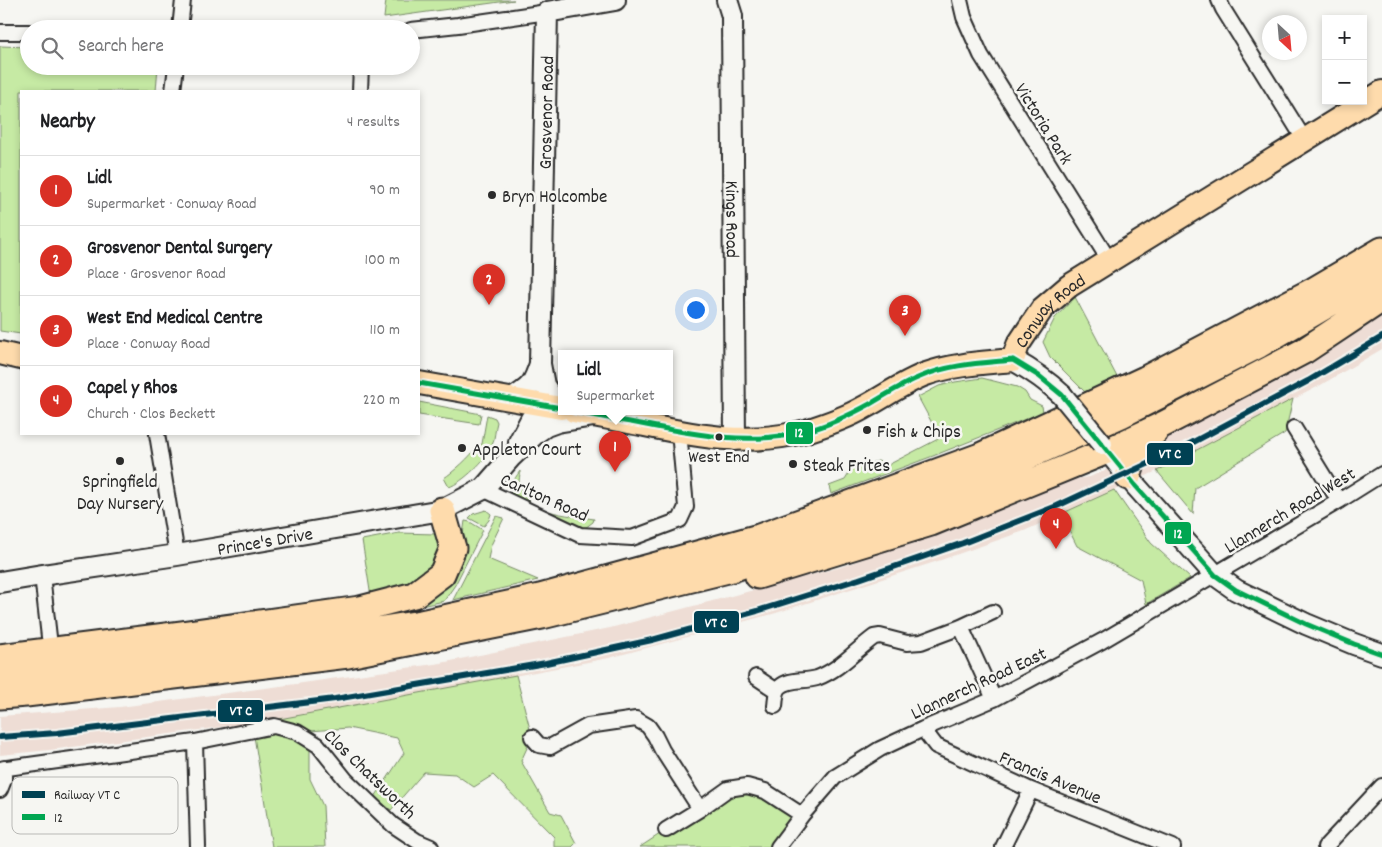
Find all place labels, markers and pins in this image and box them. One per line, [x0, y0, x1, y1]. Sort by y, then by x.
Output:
place label: Bryn Holcombe [502, 185, 607, 212]
marker: Bryn Holcombe [486, 189, 498, 201]
pin: 2 [473, 264, 505, 305]
pin: 3 [889, 295, 921, 336]
place label: Fish & Chips [877, 420, 961, 447]
marker: Fish & Chips [861, 424, 873, 436]
pin: 1 [599, 431, 631, 472]
marker: West End [714, 432, 724, 442]
place label: Appleton Court [472, 438, 581, 465]
marker: Appleton Court [456, 442, 468, 454]
place label: West End [688, 446, 750, 471]
place label: Steak Frites [803, 454, 890, 481]
marker: Springfield Day Nursery [114, 455, 126, 467]
marker: Steak Frites [787, 458, 799, 470]
place label: Springfield Day Nursery [77, 470, 164, 519]
pin: 4 [1040, 508, 1072, 549]

